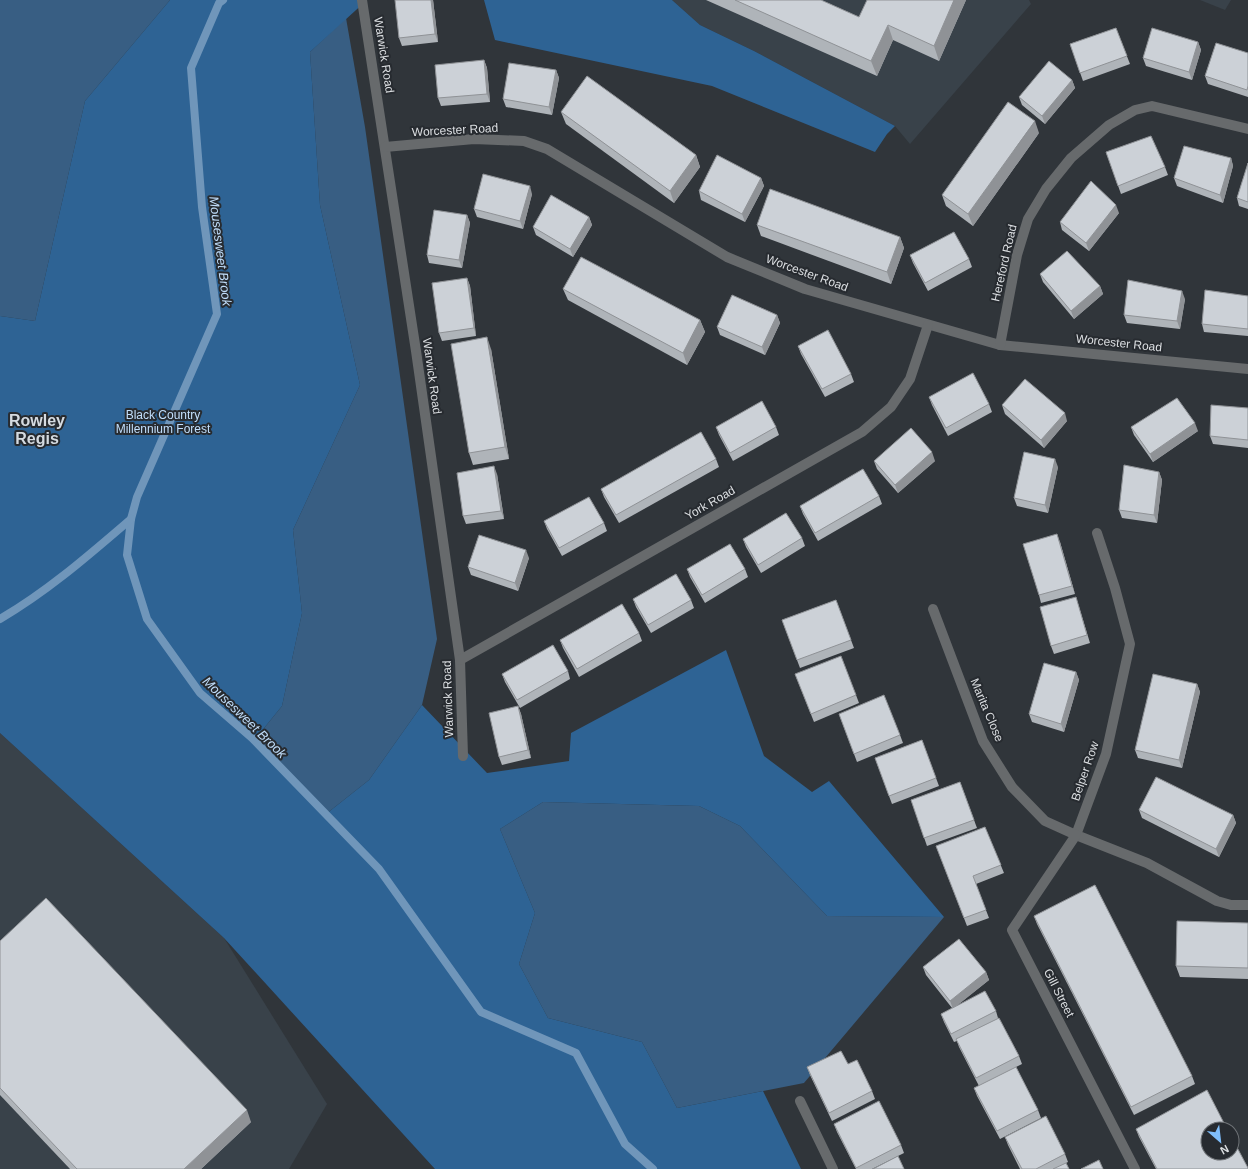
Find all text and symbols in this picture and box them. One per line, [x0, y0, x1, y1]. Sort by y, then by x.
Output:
street label: Warwick Road [371, 16, 397, 94]
street label: Worcester Road [411, 121, 499, 139]
water label: Mousesweet Brook [206, 195, 235, 308]
street label: Hereford Road [988, 223, 1020, 303]
street label: Worcester Road [764, 252, 850, 294]
street label: Worcester Road [1075, 332, 1163, 354]
street label: Warwick Road [420, 337, 444, 415]
park label: Black Country Millennium Forest [116, 408, 211, 436]
district label: Rowley Regis [9, 412, 65, 447]
street label: York Road [682, 483, 738, 523]
street label: Warwick Road [440, 660, 456, 738]
water label: Mousesweet Brook [200, 674, 291, 762]
street label: Marita Close [967, 676, 1007, 744]
street label: Belper Row [1068, 739, 1102, 803]
street label: Gill Street [1041, 966, 1077, 1020]
north arrow [1200, 1121, 1240, 1161]
text: N [1218, 1143, 1231, 1157]

